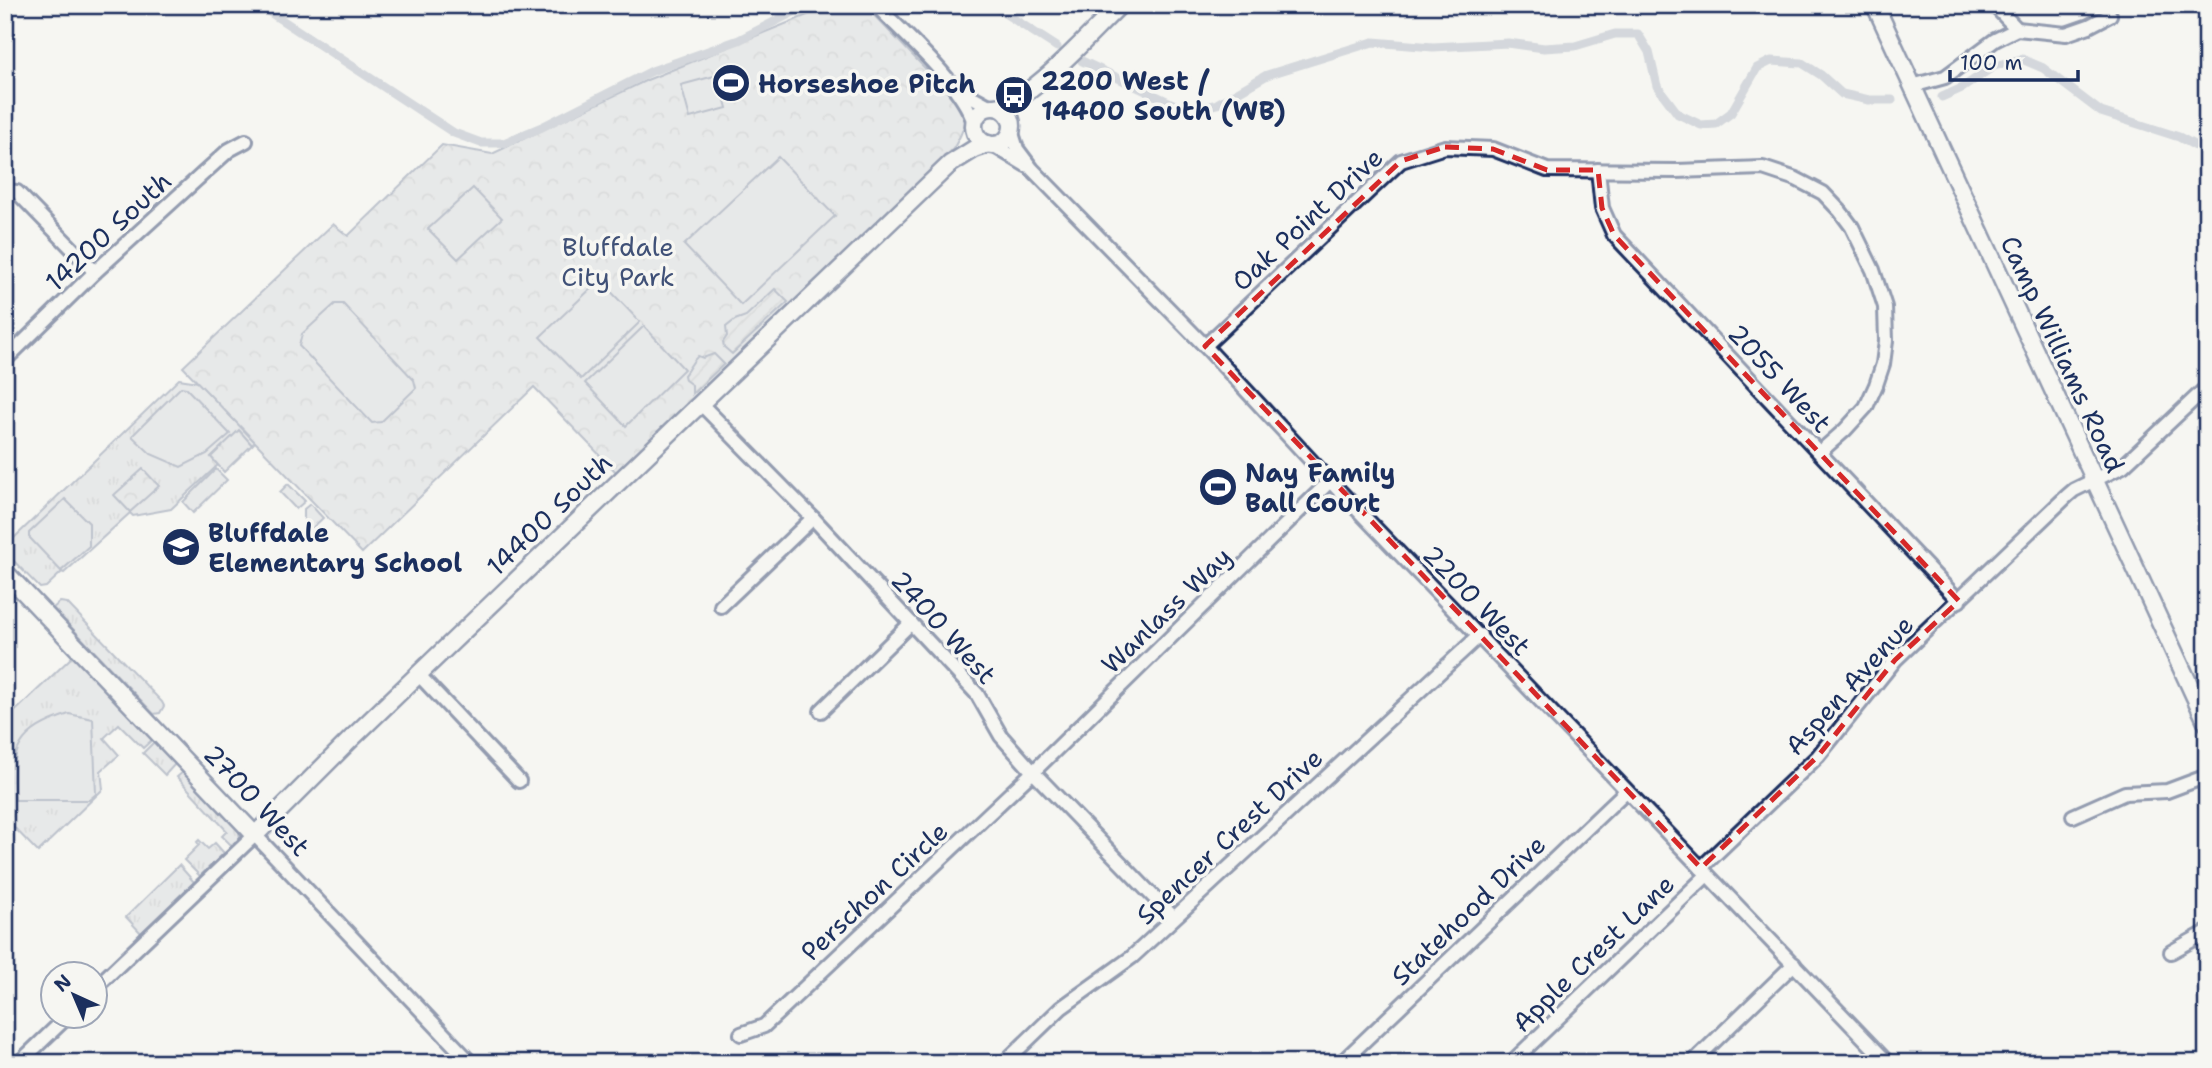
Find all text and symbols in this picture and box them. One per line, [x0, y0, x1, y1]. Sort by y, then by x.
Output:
scale bar [1950, 38, 2077, 82]
text: 100 m [1960, 49, 2023, 77]
sports icon: Horseshoe Pitch [710, 62, 752, 104]
place label: 2200 West / 14400 South (WB) [1041, 63, 1286, 128]
place label: Horseshoe Pitch [758, 66, 976, 101]
bus stop icon: 2200 West / 14400 South (WB) [993, 74, 1035, 116]
street label: Oak Point Drive [1224, 140, 1390, 298]
street label: 14200 South [37, 163, 179, 299]
park label: Bluffdale City Park [561, 229, 675, 294]
street label: Camp Williams Road [1993, 230, 2133, 478]
street label: 2055 West [1720, 316, 1840, 440]
street label: 14400 South [479, 445, 619, 583]
place label: Nay Family Ball Court [1245, 455, 1395, 520]
sports icon: Nay Family Ball Court [1197, 466, 1239, 508]
place label: Bluffdale Elementary School [208, 515, 462, 580]
school or university icon: Bluffdale Elementary School [160, 526, 202, 568]
street label: 2200 West [1415, 537, 1539, 663]
street label: Wanlass Way [1093, 539, 1239, 681]
street label: 2400 West [884, 563, 1004, 691]
street label: Aspen Avenue [1777, 608, 1921, 762]
street label: 2700 West [196, 736, 318, 864]
street label: Spencer Crest Drive [1128, 740, 1330, 932]
street label: Perschon Circle [793, 814, 955, 968]
street label: Statehood Drive [1383, 827, 1553, 993]
street label: Apple Crest Lane [1504, 867, 1682, 1039]
north arrow [38, 960, 108, 1030]
text: N [48, 969, 77, 997]

